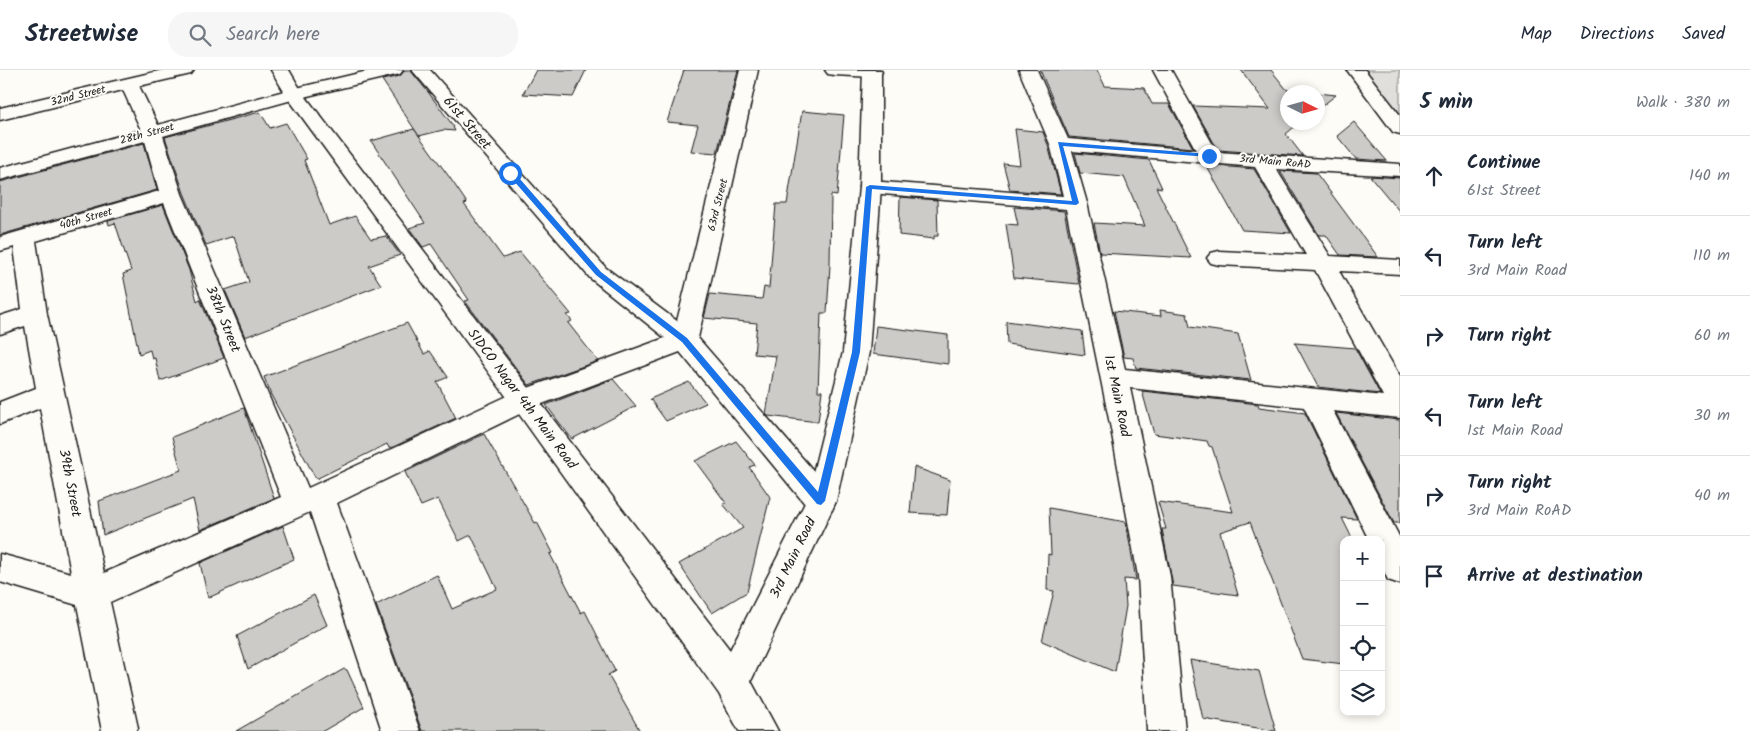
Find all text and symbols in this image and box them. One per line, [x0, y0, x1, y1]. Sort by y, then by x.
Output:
search box [168, 12, 518, 57]
text: Streetwise [25, 15, 138, 54]
text: Search here [226, 20, 320, 50]
text: Map [1520, 20, 1552, 49]
text: Directions [1580, 20, 1654, 49]
text: Saved [1682, 20, 1725, 49]
icon: search [186, 21, 214, 49]
street label: 32nd Street [48, 80, 108, 112]
north arrow [1280, 85, 1325, 130]
text: 5 min [1420, 86, 1473, 119]
text: Walk · 380 m [1636, 90, 1730, 115]
street label: 61st Street [437, 91, 497, 155]
street label: 28th Street [118, 118, 177, 150]
route end [1198, 145, 1221, 168]
text: Continue [1467, 148, 1540, 178]
street label: 3rd Main RoAD [1238, 150, 1312, 174]
route start [499, 162, 522, 185]
icon: ahead [1420, 162, 1448, 190]
text: 140 m [1689, 163, 1730, 188]
street label: 63rd Street [703, 176, 733, 233]
text: 61st Street [1467, 178, 1541, 203]
street label: 40th Street [58, 203, 115, 235]
text: Turn left [1467, 228, 1542, 258]
icon: left [1420, 242, 1448, 270]
text: 110 m [1693, 243, 1730, 268]
text: 3rd Main Road [1467, 258, 1567, 283]
street label: 38th Street [200, 282, 247, 356]
text: Turn right [1467, 321, 1552, 351]
icon: right [1420, 322, 1448, 350]
text: 60 m [1694, 323, 1730, 348]
street label: SIDCO Nagar 4th Main Road [462, 324, 583, 475]
street label: 1st Main Road [1098, 353, 1137, 440]
text: Turn left [1467, 388, 1542, 418]
icon: left [1420, 402, 1448, 430]
text: 30 m [1694, 403, 1730, 428]
text: 1st Main Road [1467, 418, 1562, 443]
street label: 39th Street [53, 447, 87, 519]
text: Turn right [1467, 468, 1552, 498]
icon: right [1420, 482, 1448, 510]
text: 40 m [1694, 483, 1730, 508]
text: 3rd Main RoAD [1467, 498, 1571, 523]
street label: 3rd Main Road [764, 513, 822, 602]
map controls [1340, 536, 1385, 716]
button: + [1340, 536, 1385, 581]
text: Arrive at destination [1467, 561, 1643, 591]
icon: arrive [1420, 562, 1448, 590]
button: − [1340, 581, 1385, 626]
button: locate [1340, 626, 1385, 671]
button: layers [1340, 671, 1385, 716]

